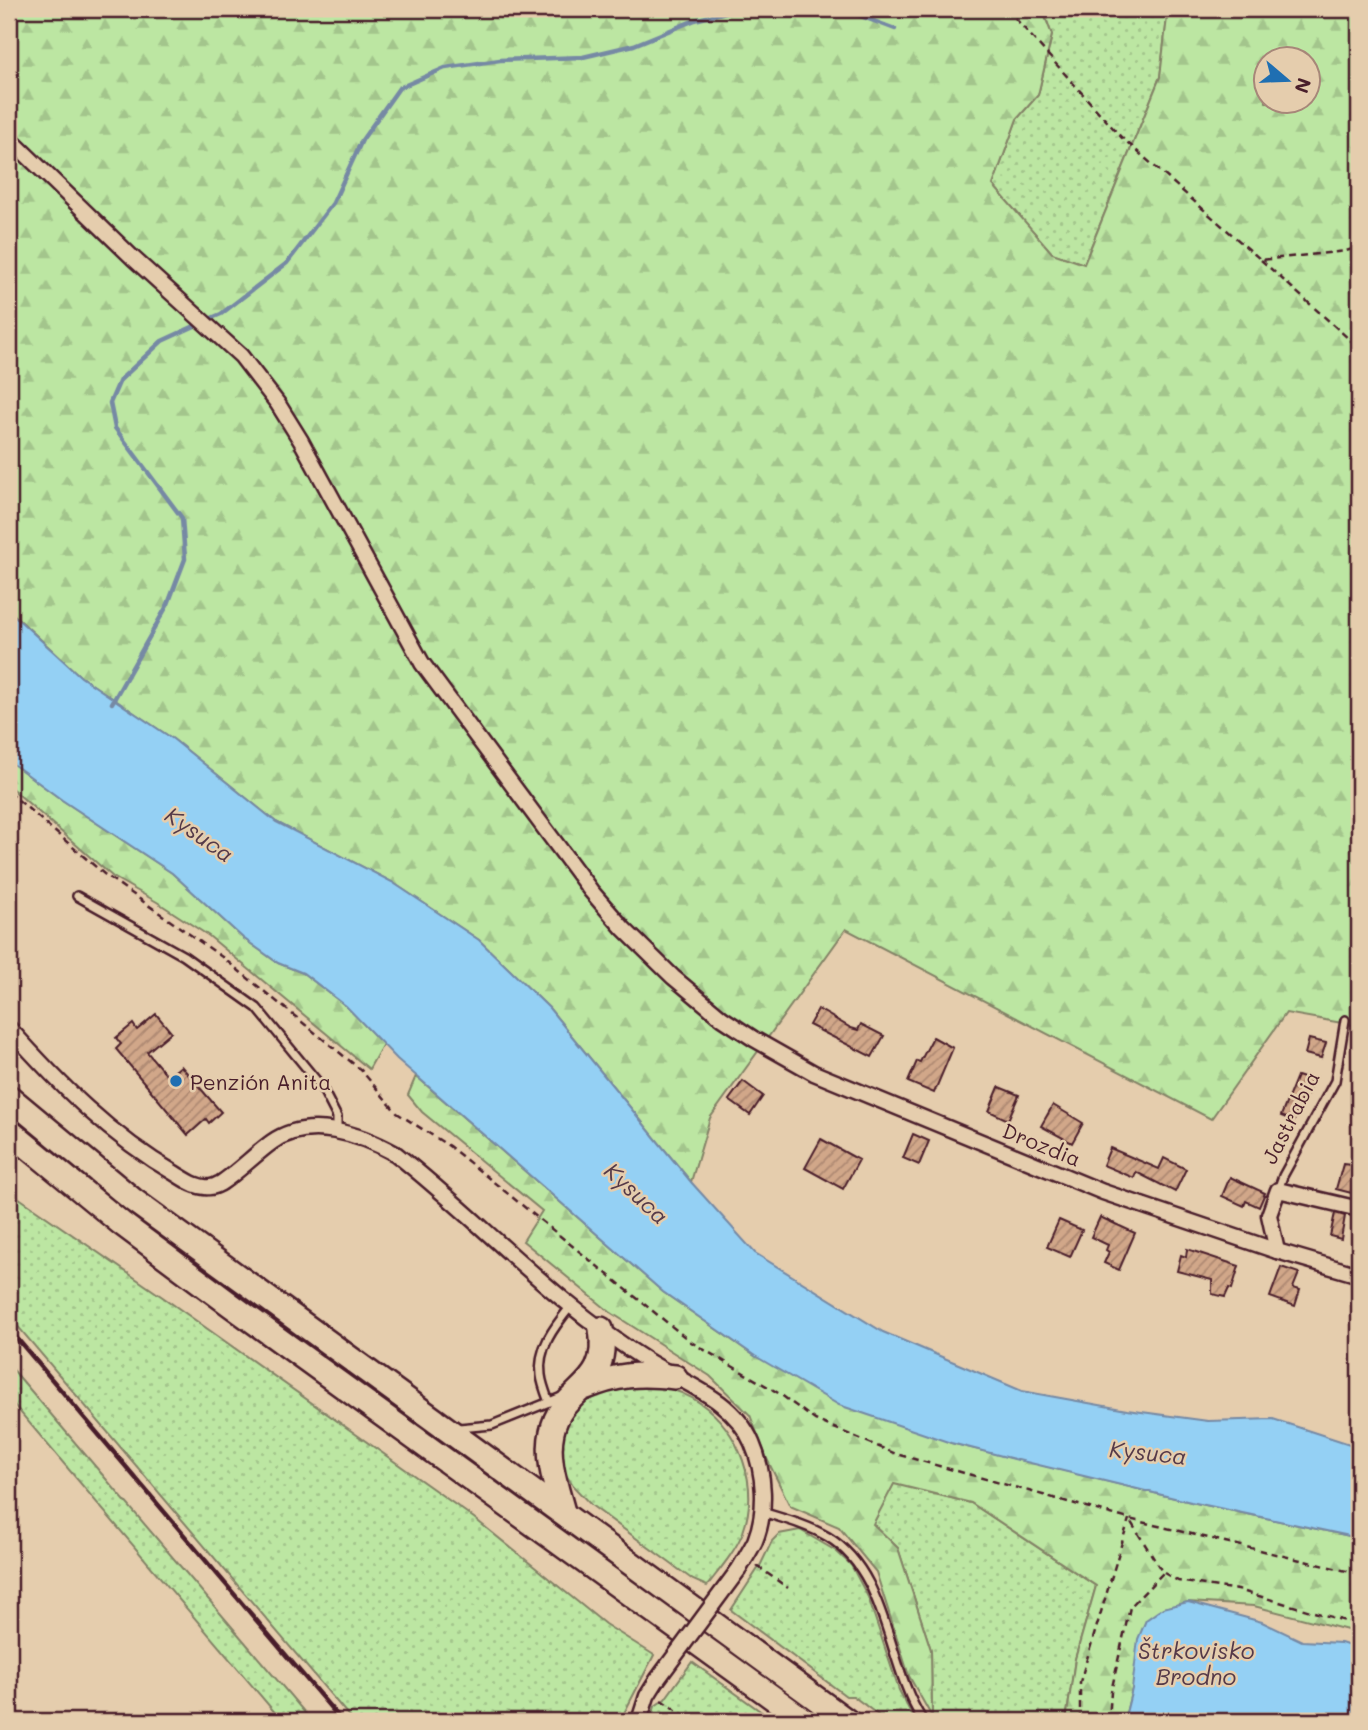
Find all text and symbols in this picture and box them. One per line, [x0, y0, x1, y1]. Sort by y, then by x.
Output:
north arrow [1252, 46, 1322, 116]
text: N [1289, 75, 1318, 97]
water label: Kysuca [160, 799, 240, 869]
street label: Jastrabia [1255, 1066, 1325, 1168]
place label: Penzión Anita [190, 1068, 331, 1095]
marker: Penzión Anita [168, 1073, 184, 1089]
street label: Drozdia [999, 1116, 1085, 1172]
water label: Kysuca [598, 1156, 676, 1230]
water label: Kysuca [1108, 1433, 1188, 1471]
water label: Štrkovisko Brodno [1138, 1635, 1254, 1691]

